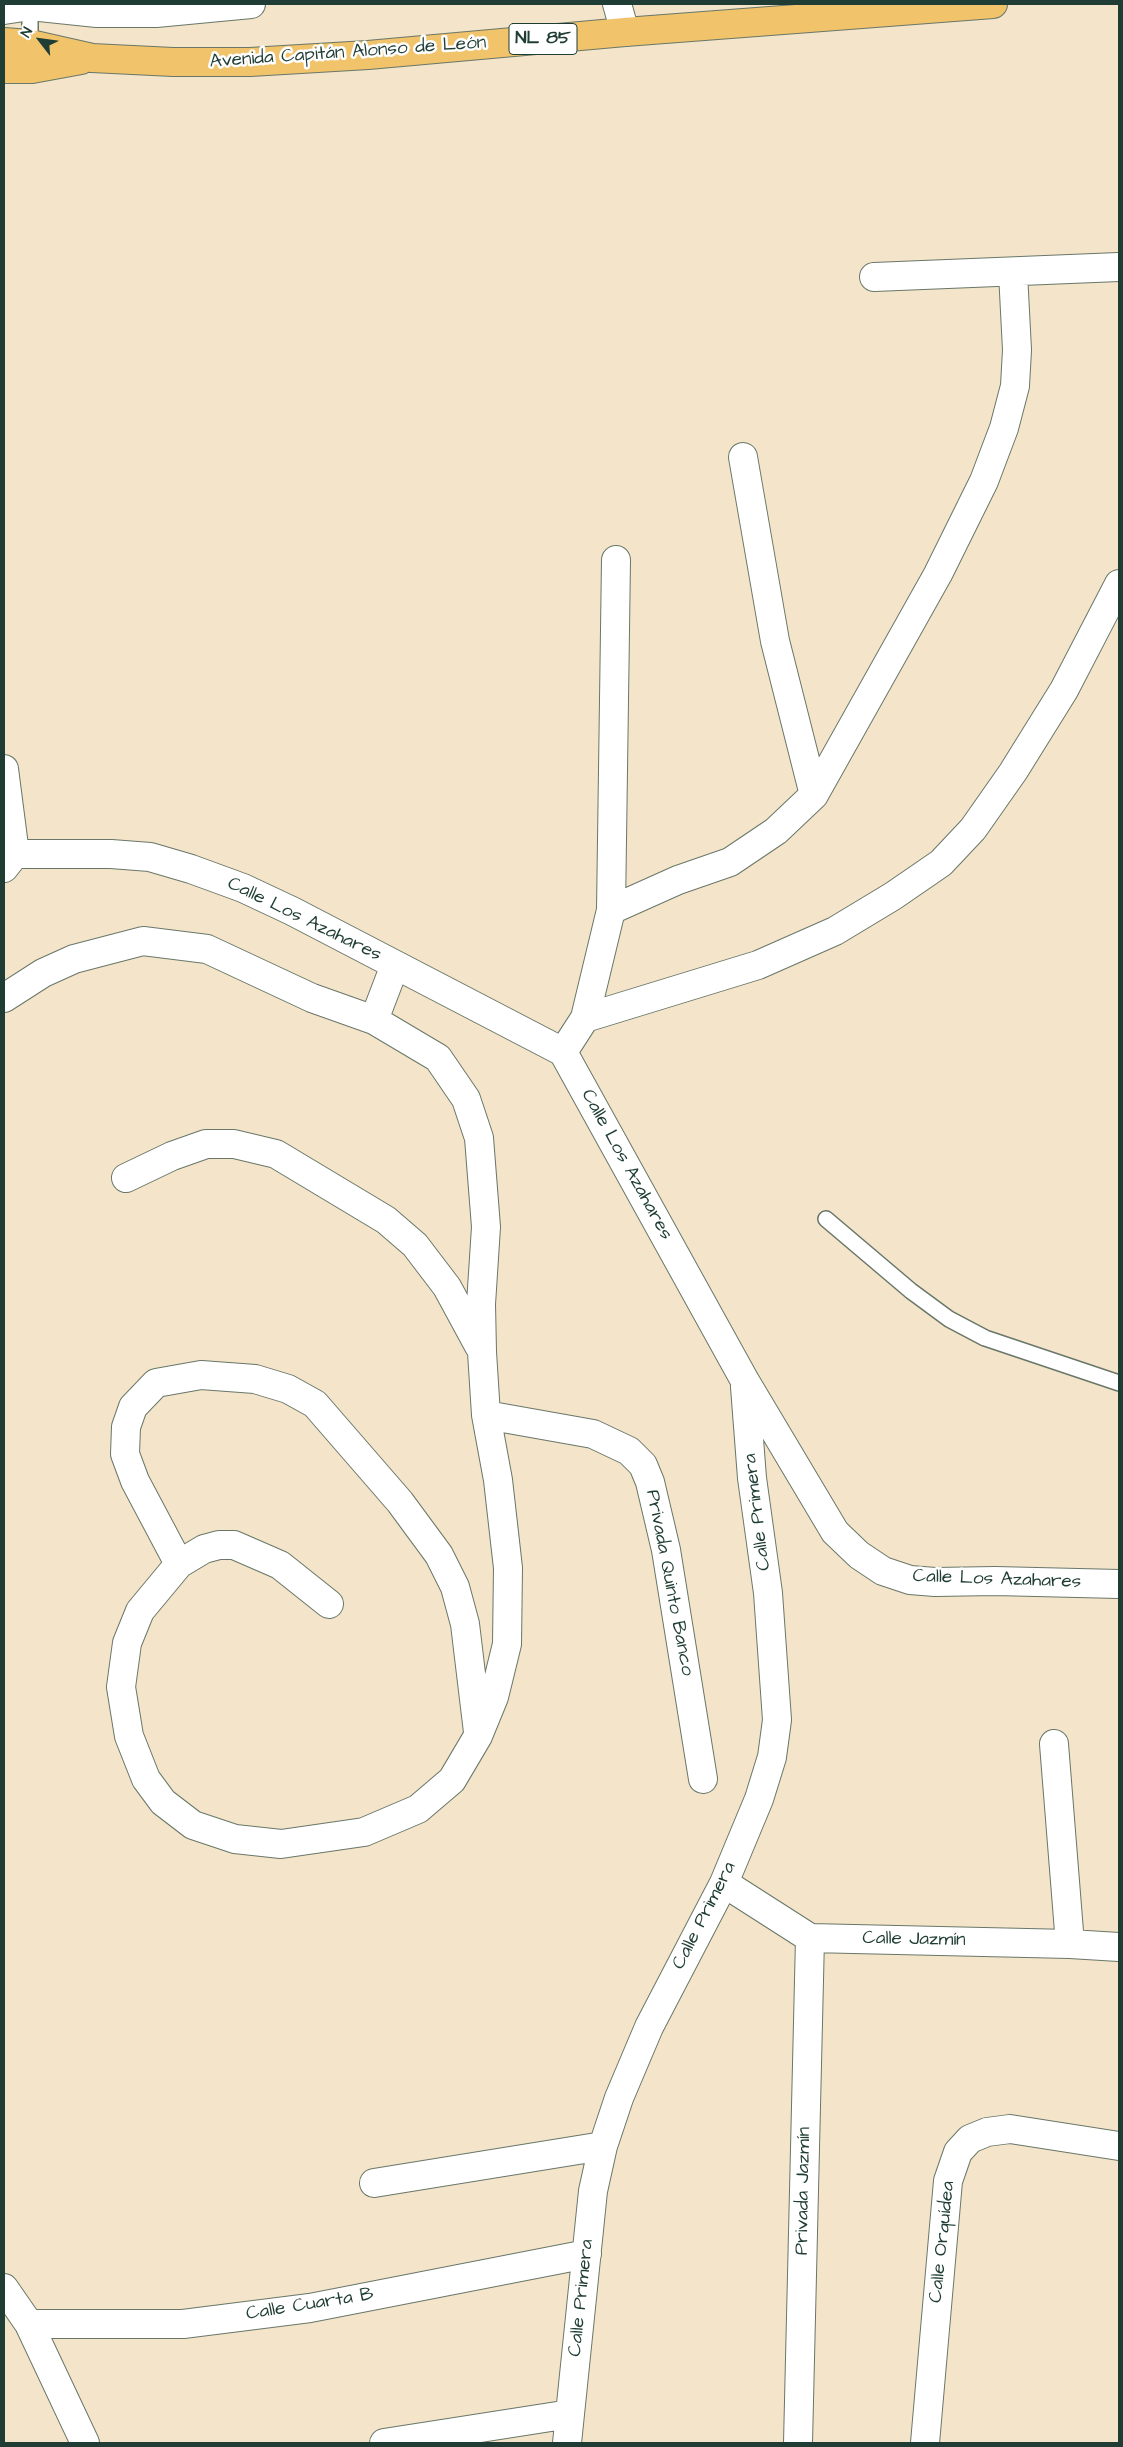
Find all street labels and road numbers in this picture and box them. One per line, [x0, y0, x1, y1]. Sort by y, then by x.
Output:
road number: NL 85 [509, 23, 577, 54]
street label: Avenida Capitán Alonso de León [209, 32, 487, 74]
street label: Calle Los Azahares [223, 873, 385, 967]
street label: Calle Los Azahares [575, 1086, 677, 1244]
street label: Calle Primera [740, 1452, 776, 1572]
street label: Privada Quinto Banco [640, 1488, 698, 1678]
street label: Calle Los Azahares [912, 1566, 1082, 1594]
street label: Calle Primera [668, 1858, 742, 1974]
street label: Calle Jazmín [862, 1928, 966, 1952]
street label: Privada Jazmín [791, 2127, 817, 2255]
street label: Calle Orquídea [925, 2180, 961, 2304]
street label: Calle Primera [565, 2238, 599, 2358]
street label: Calle Cuarta B [245, 2284, 375, 2326]

